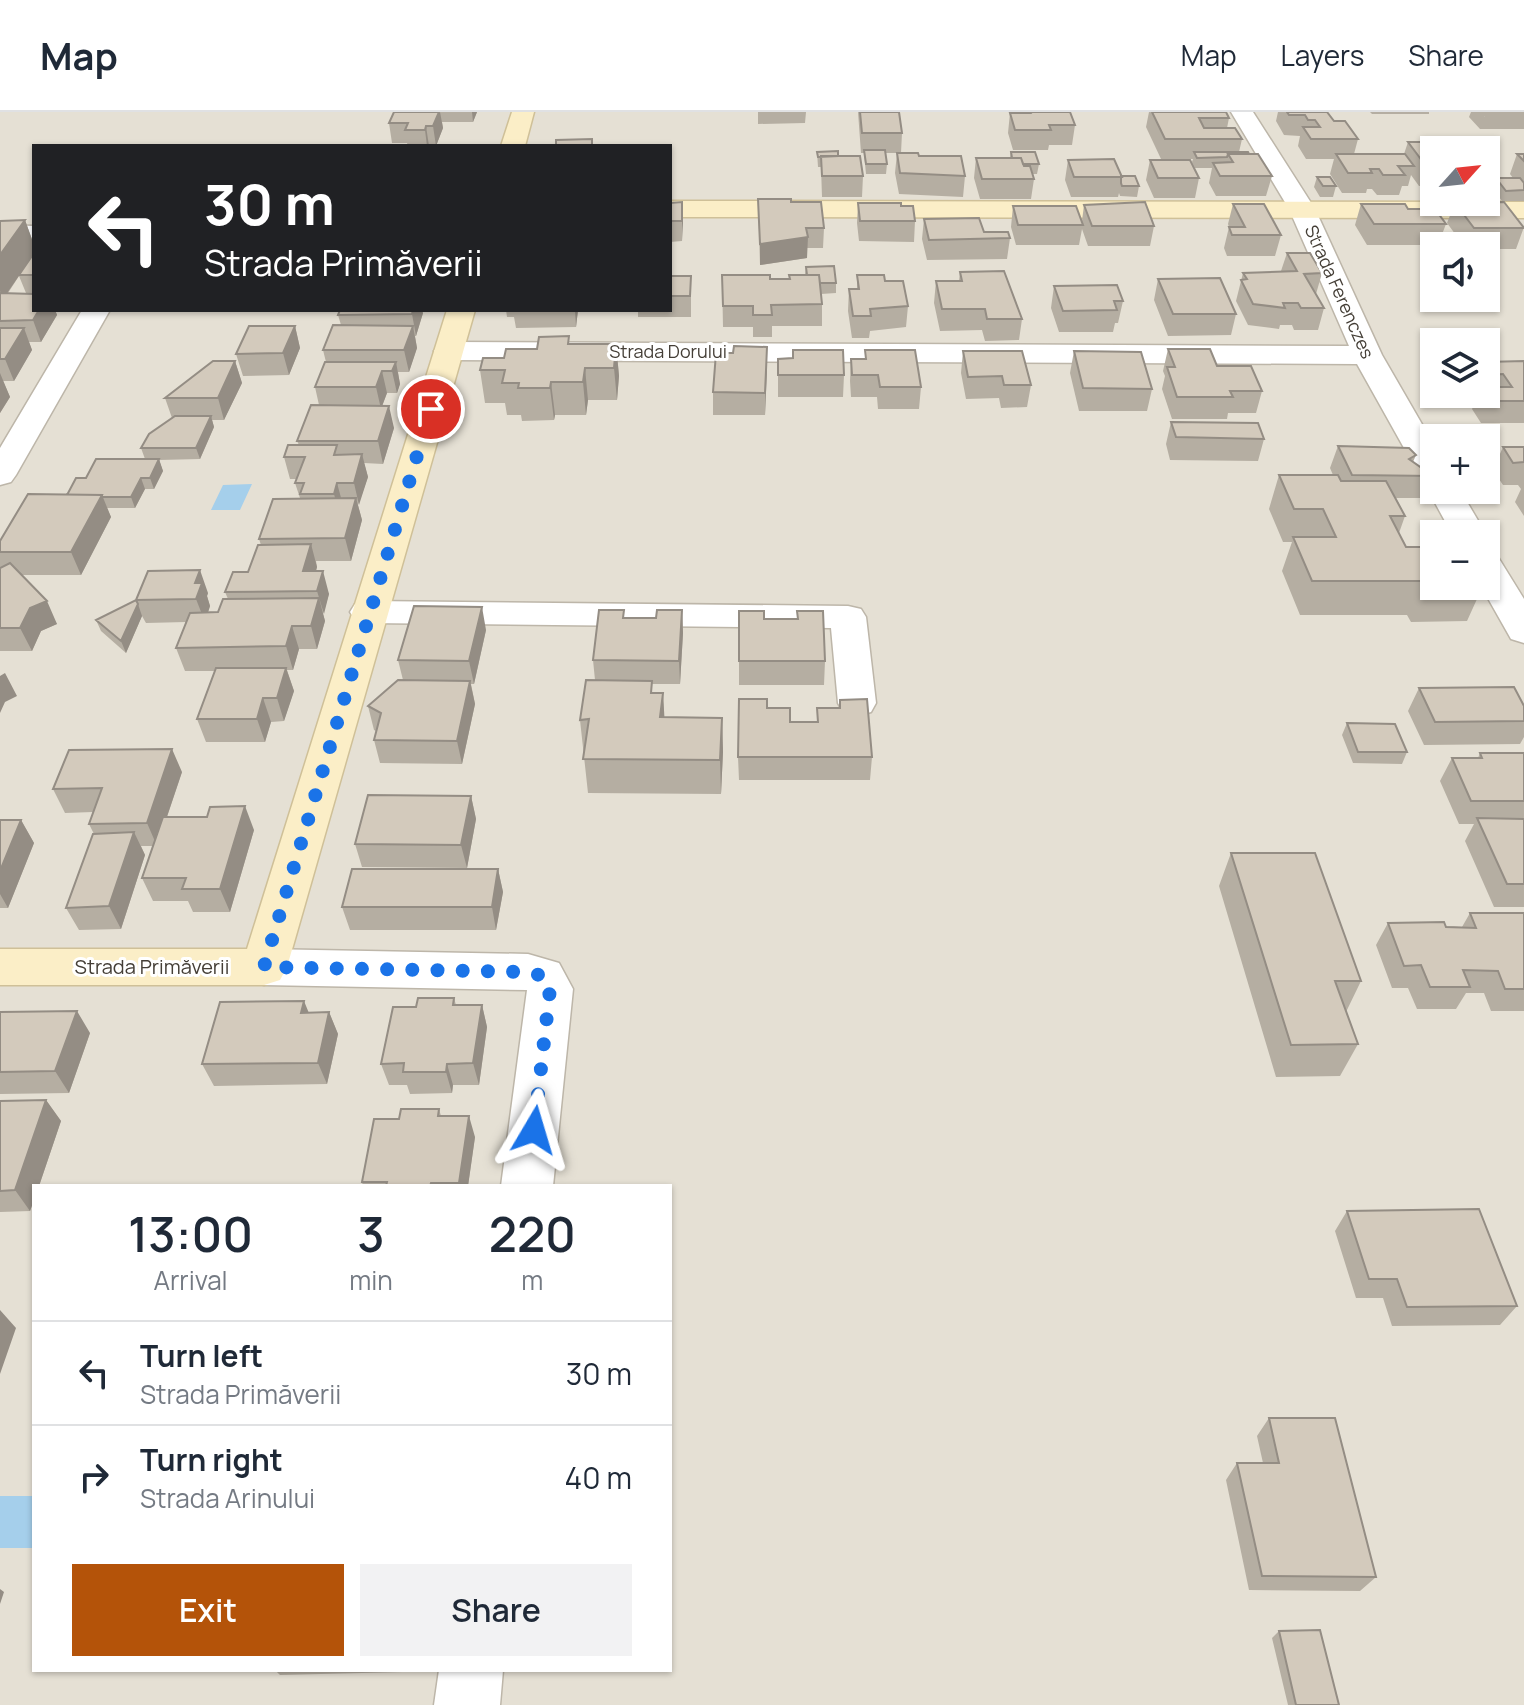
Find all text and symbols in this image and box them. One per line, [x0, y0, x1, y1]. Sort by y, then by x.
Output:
text: Map [40, 29, 118, 81]
text: Map [1181, 36, 1237, 74]
text: Layers [1281, 36, 1364, 74]
text: Share [1408, 36, 1484, 74]
north arrow [1420, 136, 1500, 216]
map controls [1420, 136, 1500, 600]
text: 30 m [204, 165, 335, 242]
icon: left [72, 176, 176, 280]
street label: Strada Ferenczes [1300, 221, 1380, 362]
button: sound [1420, 232, 1500, 312]
text: Strada Primăverii [204, 238, 483, 287]
button: layers [1420, 328, 1500, 408]
street label: Strada Dorului [609, 339, 727, 363]
pin [397, 375, 465, 443]
icon: arrive [409, 387, 453, 431]
button: + [1420, 424, 1500, 504]
button: − [1420, 520, 1500, 600]
street label: Strada Primăverii [75, 953, 229, 980]
position arrow [492, 1088, 576, 1172]
text: 13:00 [128, 1201, 253, 1266]
text: 3 [357, 1201, 385, 1266]
text: 220 [489, 1201, 576, 1266]
text: Arrival [153, 1262, 228, 1298]
text: min [349, 1262, 393, 1298]
text: m [521, 1262, 543, 1298]
text: Turn left [140, 1335, 263, 1376]
icon: left [72, 1351, 116, 1395]
text: 30 m [566, 1353, 632, 1394]
text: Strada Primăverii [140, 1376, 341, 1412]
text: Turn right [140, 1439, 283, 1480]
icon: right [72, 1455, 116, 1499]
text: 40 m [565, 1457, 632, 1498]
text: Strada Arinului [140, 1480, 315, 1516]
button: Exit [72, 1564, 344, 1656]
button: Share [360, 1564, 632, 1656]

